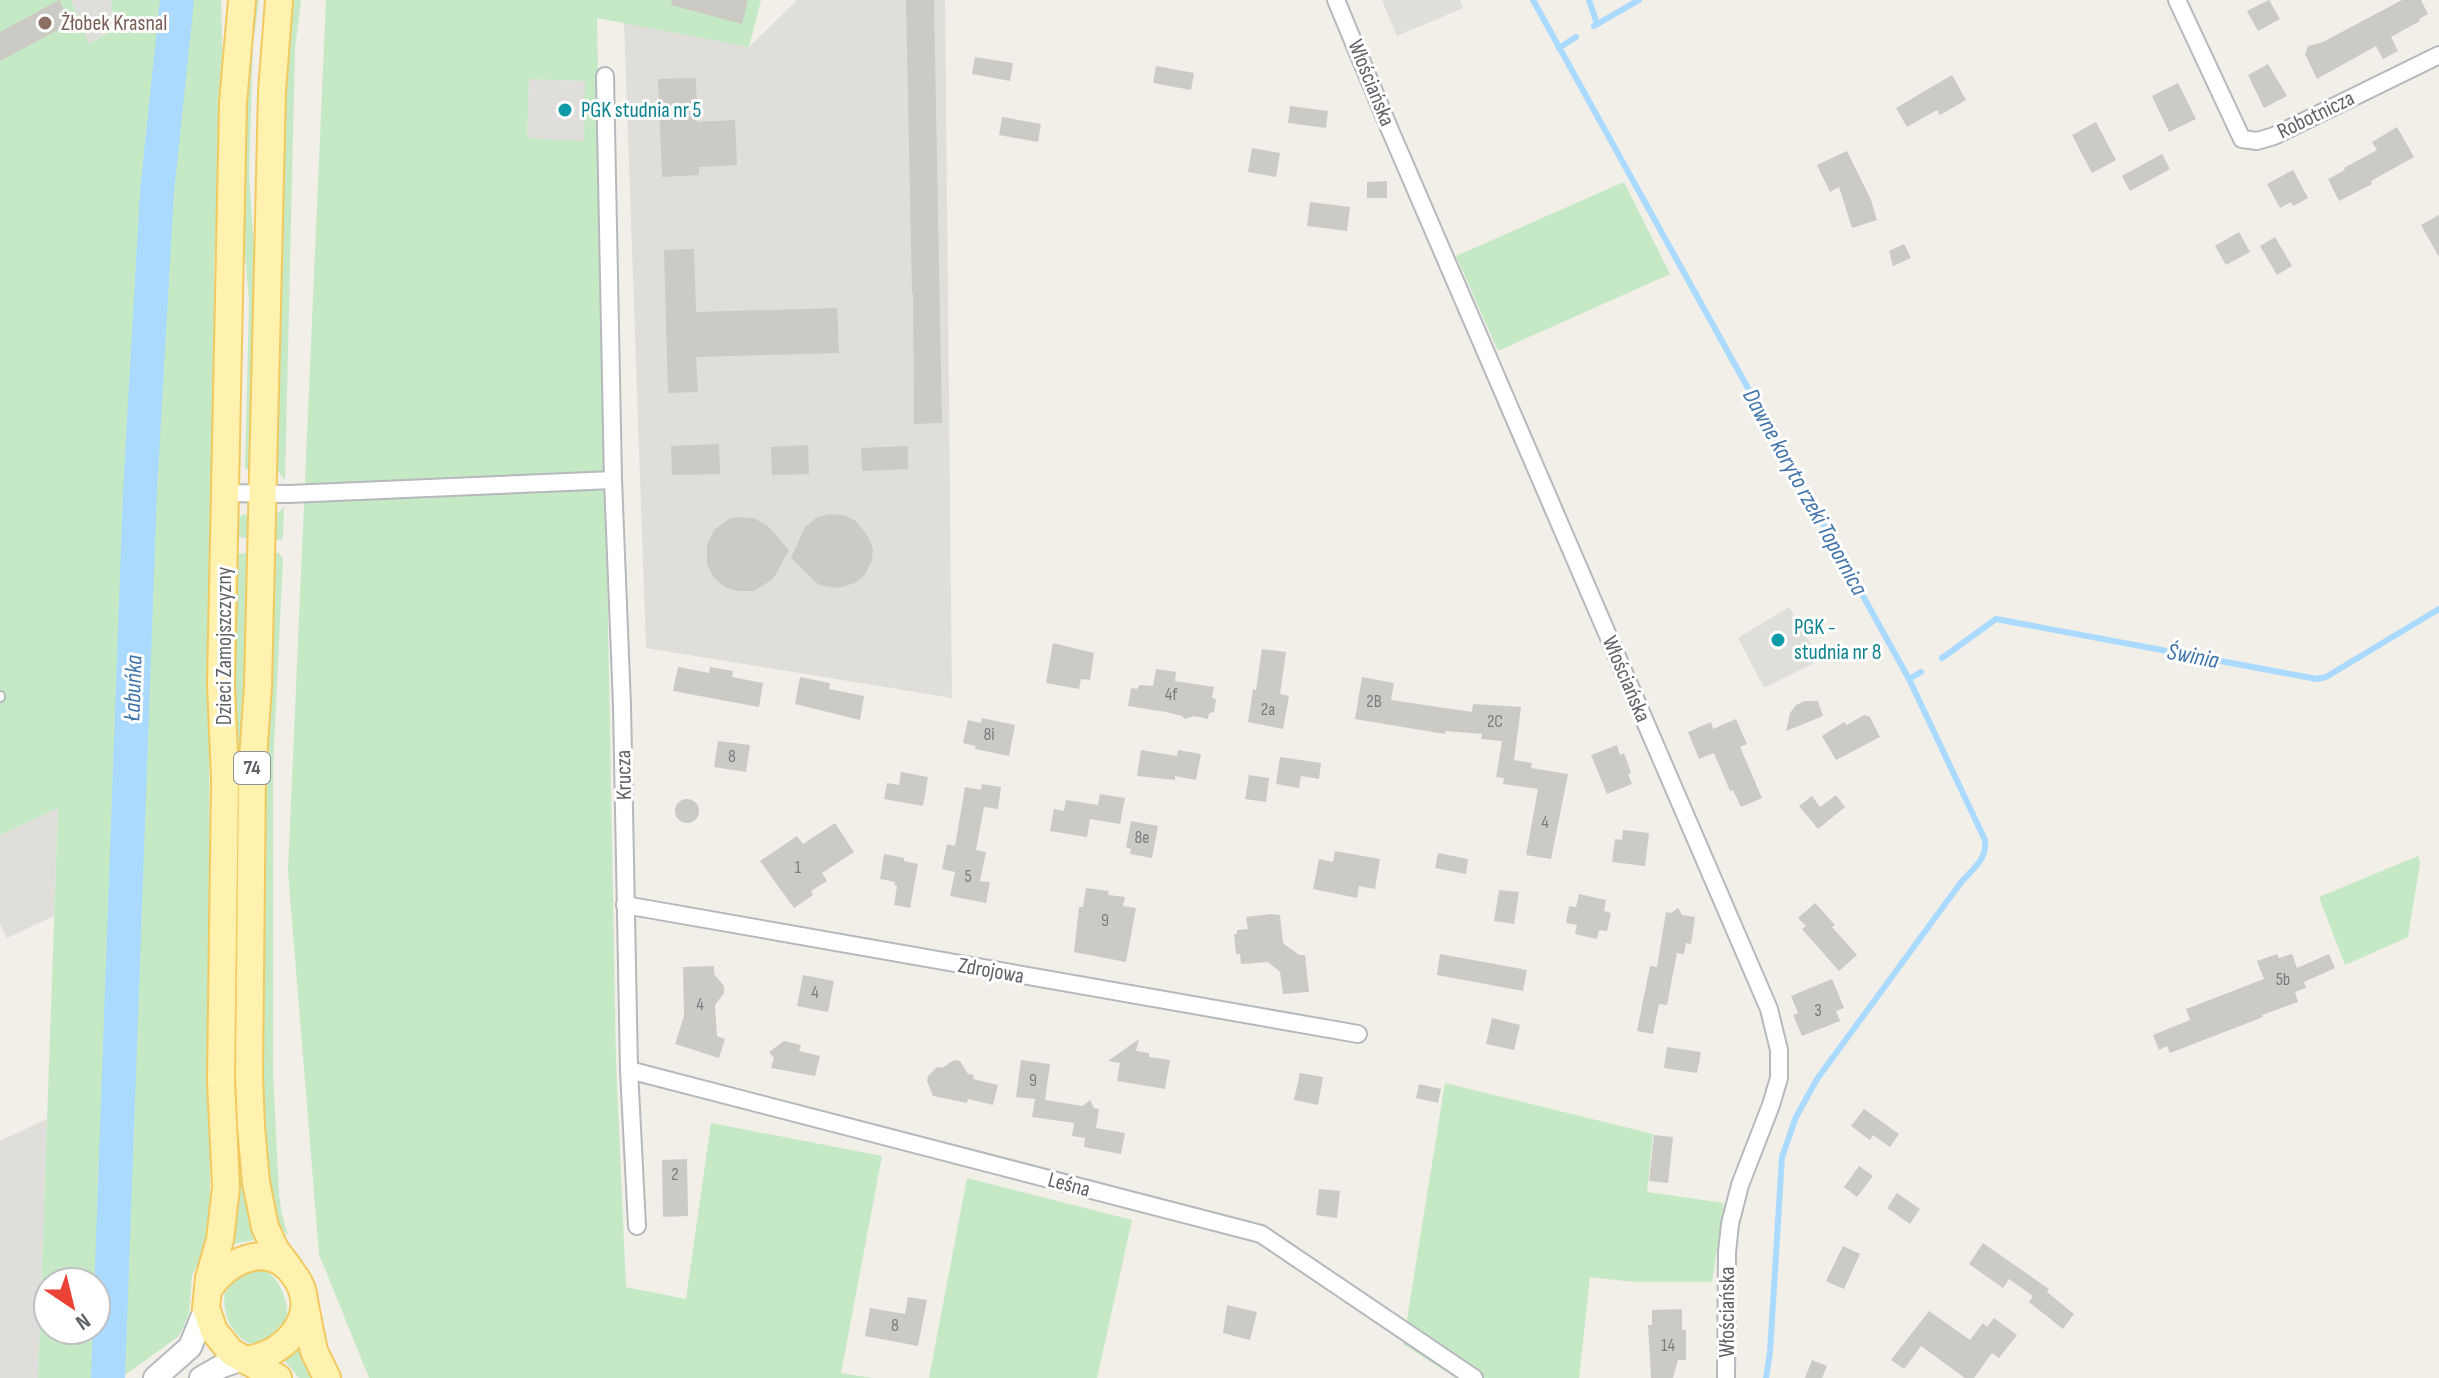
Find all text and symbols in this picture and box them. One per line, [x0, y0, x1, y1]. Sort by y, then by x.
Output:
place label: Żłobek Krasnal [61, 10, 167, 37]
marker: Żłobek Krasnal [36, 14, 54, 32]
street label: Włościańska [1341, 36, 1401, 130]
street label: Robotnicza [2273, 85, 2359, 145]
place label: PGK studnia nr 5 [581, 97, 701, 124]
marker: PGK studnia nr 5 [556, 101, 574, 119]
water label: Dawne koryto rzeki Topornica [1736, 384, 1874, 601]
street label: Dzieci Zamojszczyzny [211, 566, 238, 725]
place label: PGK - studnia nr 8 [1794, 614, 1881, 666]
marker: PGK - studnia nr 8 [1769, 631, 1787, 649]
street label: Włościańska [1596, 632, 1656, 726]
water label: Świnia [2165, 637, 2222, 675]
water label: Łabuńka [117, 654, 149, 722]
house number: 4f [1165, 684, 1178, 705]
house number: 2B [1366, 691, 1382, 712]
house number: 2a [1261, 699, 1275, 720]
house number: 2C [1487, 711, 1503, 732]
house number: 8i [983, 724, 995, 745]
house number: 8 [728, 746, 736, 767]
street label: Krucza [610, 750, 638, 800]
road number: 74 [234, 752, 270, 784]
house number: 4 [1541, 812, 1549, 833]
house number: 8e [1134, 827, 1150, 848]
house number: 1 [795, 857, 802, 878]
house number: 5 [964, 866, 972, 887]
house number: 9 [1101, 910, 1109, 931]
street label: Zdrojowa [956, 952, 1026, 990]
house number: 5b [2276, 969, 2290, 990]
house number: 4 [811, 982, 819, 1003]
house number: 4 [696, 994, 704, 1015]
house number: 3 [1814, 1000, 1822, 1021]
house number: 9 [1029, 1070, 1037, 1091]
house number: 2 [671, 1164, 679, 1185]
street label: Leśna [1045, 1166, 1093, 1204]
north arrow [32, 1266, 112, 1346]
street label: Włościańska [1714, 1266, 1741, 1358]
text: N [70, 1307, 95, 1336]
house number: 8 [891, 1315, 899, 1336]
house number: 14 [1661, 1335, 1675, 1356]

